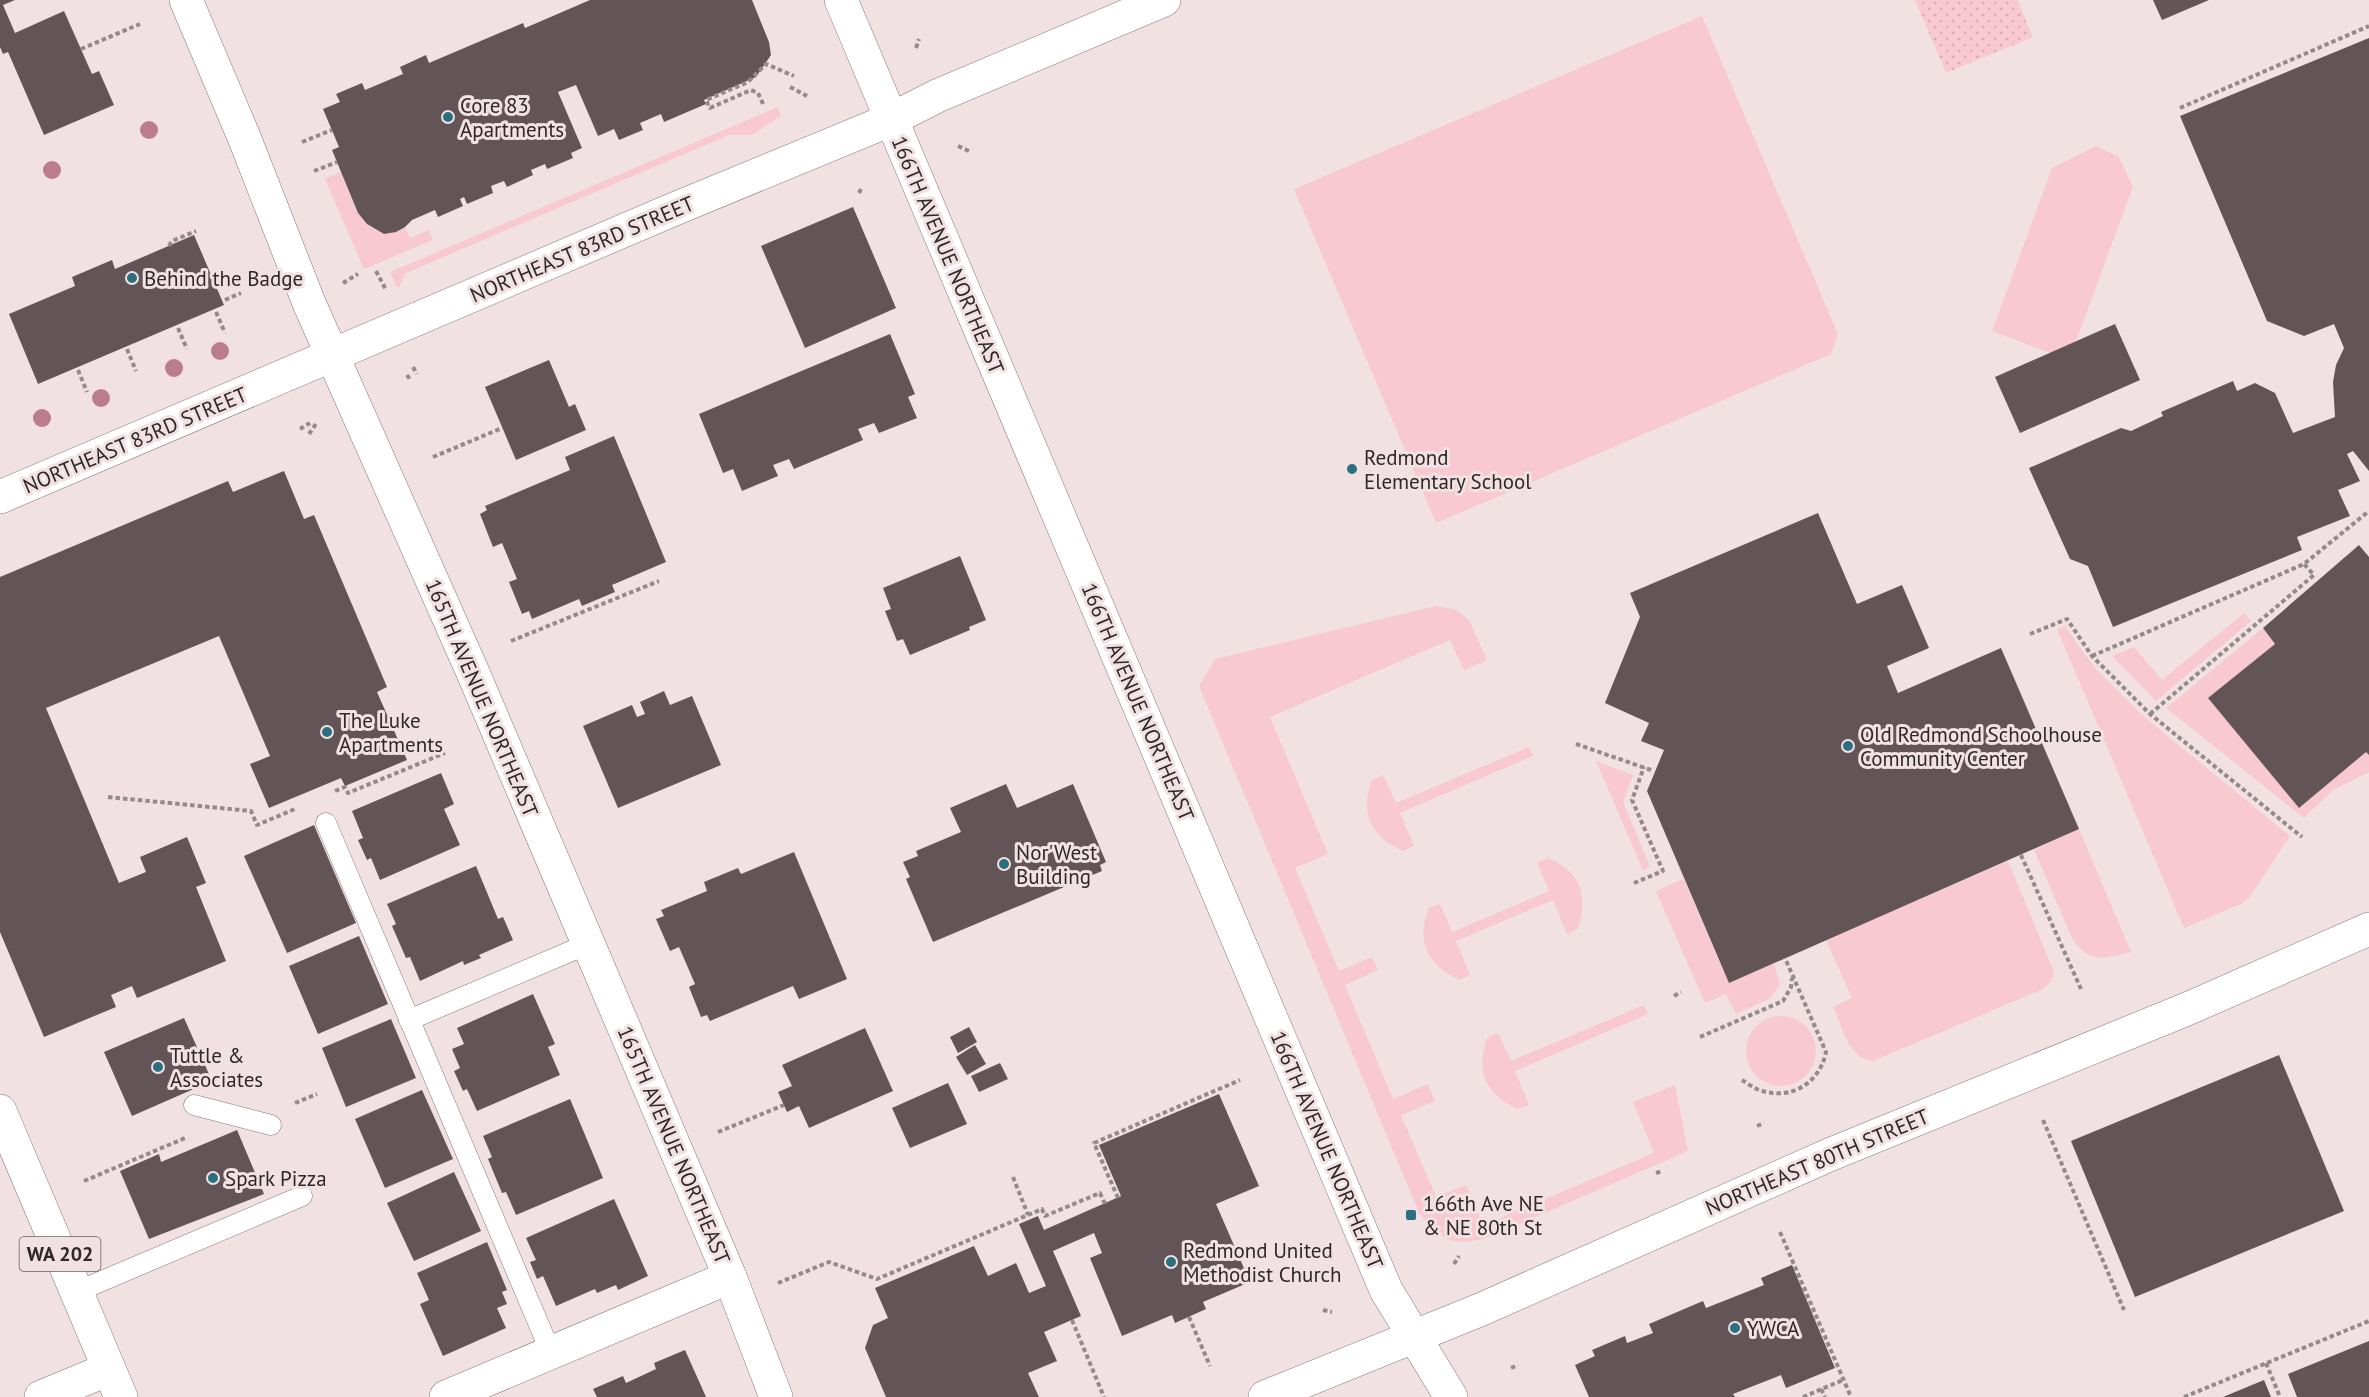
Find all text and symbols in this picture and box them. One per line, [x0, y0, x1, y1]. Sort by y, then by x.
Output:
place label: Core 83 Apartments [460, 92, 564, 143]
marker: Core 83 Apartments [441, 110, 455, 124]
street label: 166TH AVENUE NORTHEAST [886, 132, 1011, 378]
street label: NORTHEAST 83RD STREET [466, 189, 698, 308]
place label: Behind the Badge [144, 265, 303, 292]
marker: Behind the Badge [125, 271, 139, 285]
street label: NORTHEAST 83RD STREET [19, 380, 251, 499]
place label: Redmond Elementary School [1364, 444, 1531, 495]
marker: Redmond Elementary School [1345, 462, 1359, 476]
street label: 165TH AVENUE NORTHEAST [420, 575, 545, 821]
street label: 166TH AVENUE NORTHEAST [1076, 579, 1201, 825]
place label: The Luke Apartments [339, 707, 443, 758]
place label: Old Redmond Schoolhouse Community Center [1860, 721, 2102, 772]
marker: The Luke Apartments [320, 725, 334, 739]
marker: Old Redmond Schoolhouse Community Center [1841, 739, 1855, 753]
place label: Nor'West Building [1016, 839, 1097, 890]
marker: Nor'West Building [997, 857, 1011, 871]
street label: 165TH AVENUE NORTHEAST [612, 1022, 737, 1268]
street label: 166TH AVENUE NORTHEAST [1265, 1027, 1390, 1273]
place label: Tuttle & Associates [170, 1042, 263, 1093]
marker: Tuttle & Associates [151, 1060, 165, 1074]
street label: NORTHEAST 80TH STREET [1701, 1102, 1933, 1221]
place label: Spark Pizza [225, 1165, 327, 1192]
marker: Spark Pizza [206, 1171, 220, 1185]
place label: 166th Ave NE & NE 80th St [1423, 1190, 1544, 1241]
marker: 166th Ave NE & NE 80th St [1404, 1208, 1418, 1222]
road number: WA 202 [20, 1237, 100, 1271]
place label: Redmond United Methodist Church [1183, 1237, 1342, 1288]
marker: Redmond United Methodist Church [1164, 1255, 1178, 1269]
place label: YWCA [1747, 1315, 1800, 1342]
marker: YWCA [1728, 1321, 1742, 1335]

